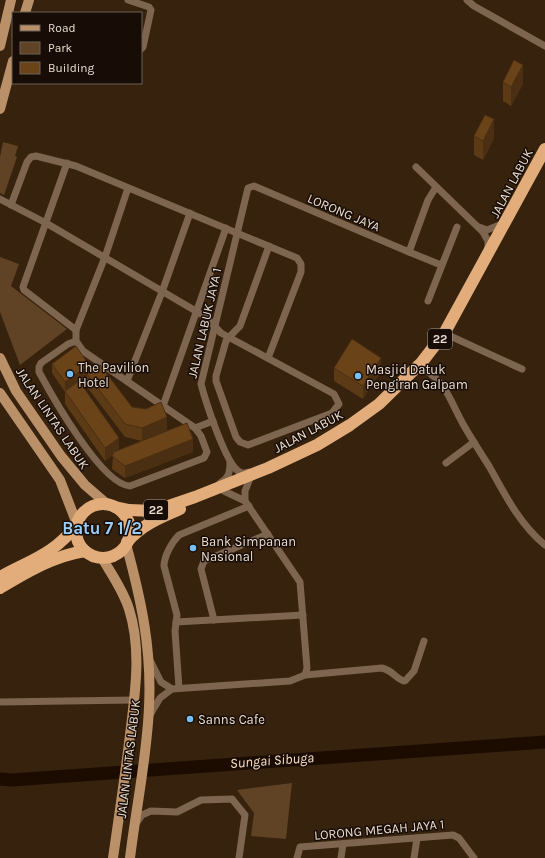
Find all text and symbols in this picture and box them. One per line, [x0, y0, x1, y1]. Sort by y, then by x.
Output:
legend [12, 12, 142, 84]
text: Road [48, 21, 76, 35]
text: Park [48, 41, 73, 55]
text: Building [48, 61, 95, 75]
street label: JALAN LABUK [487, 146, 536, 220]
street label: LORONG JAYA [305, 190, 383, 235]
street label: JALAN LABUK JAYA 1 [184, 266, 224, 380]
road number: 22 [428, 329, 452, 349]
place label: The Pavilion Hotel [78, 360, 149, 390]
place label: Masjid Datuk Pengiran Galpam [366, 362, 468, 392]
street label: JALAN LINTAS LABUK [13, 365, 92, 472]
marker: The Pavilion Hotel [65, 369, 75, 379]
marker: Masjid Datuk Pengiran Galpam [353, 371, 363, 381]
street label: JALAN LABUK [271, 407, 346, 456]
road number: 22 [144, 500, 168, 520]
district label: Batu 7 1/2 [62, 518, 142, 538]
place label: Bank Simpanan Nasional [201, 534, 296, 564]
marker: Bank Simpanan Nasional [188, 543, 198, 553]
street label: JALAN LINTAS LABUK [114, 699, 143, 819]
place label: Sanns Cafe [198, 712, 265, 727]
marker: Sanns Cafe [185, 714, 195, 724]
water label: Sungai Sibuga [229, 749, 315, 772]
street label: LORONG MEGAH JAYA 1 [313, 816, 445, 843]

